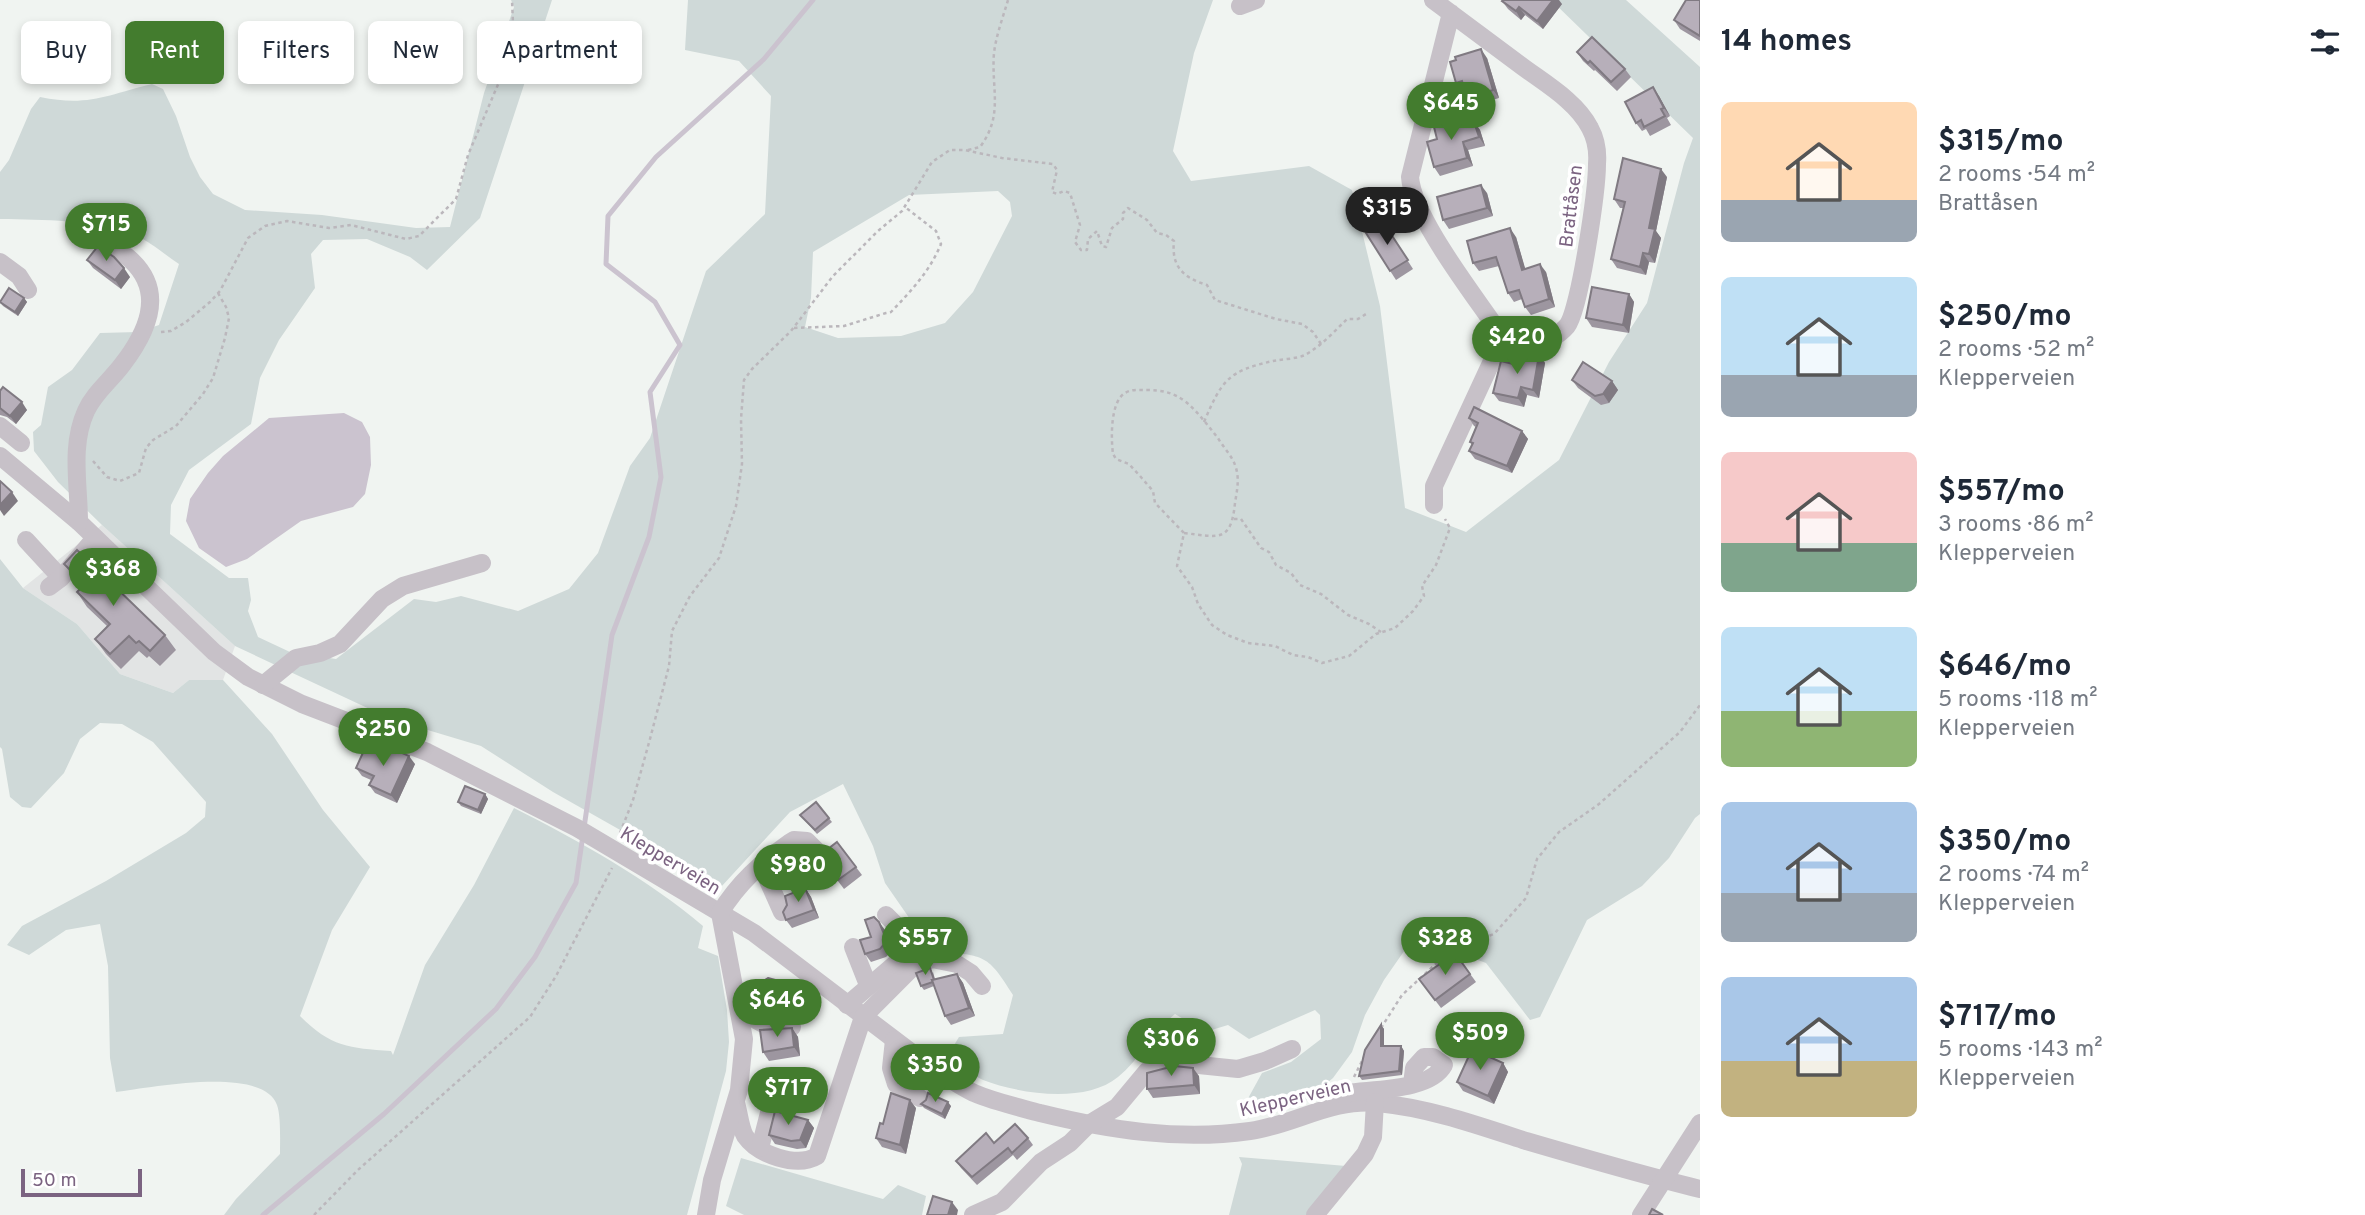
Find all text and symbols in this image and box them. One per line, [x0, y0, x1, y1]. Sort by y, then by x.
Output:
chip: Buy [21, 21, 111, 84]
chip: Rent [125, 21, 224, 84]
chip: Filters [238, 21, 354, 84]
chip: New [368, 21, 463, 84]
chip: Apartment [477, 21, 642, 84]
icon: filters [2306, 23, 2344, 61]
text: 14 homes [1721, 24, 1852, 61]
pin: $645 [1410, 82, 1492, 142]
text: $645 [1423, 90, 1479, 119]
text: $315/mo [1938, 124, 2064, 161]
icon: home [1777, 130, 1861, 214]
text: 2 rooms · 54 m² [1938, 161, 2095, 190]
street label: Brattåsen [1555, 164, 1589, 249]
pin: $315 [1346, 188, 1428, 247]
text: Brattåsen [1938, 190, 2038, 219]
text: $315 [1362, 195, 1412, 224]
pin: $715 [65, 204, 147, 263]
text: $715 [81, 211, 131, 240]
text: $250/mo [1938, 299, 2072, 336]
icon: home [1777, 305, 1861, 389]
pin: $420 [1476, 316, 1558, 376]
text: $420 [1488, 324, 1546, 353]
text: 2 rooms · 52 m² [1938, 336, 2094, 365]
text: Klepperveien [1938, 365, 2075, 394]
text: $557/mo [1938, 474, 2065, 511]
icon: home [1777, 480, 1861, 564]
text: 3 rooms · 86 m² [1938, 511, 2094, 540]
text: Klepperveien [1938, 540, 2075, 569]
pin: $368 [72, 548, 154, 608]
text: $368 [85, 556, 141, 585]
text: $646/mo [1938, 649, 2071, 686]
icon: home [1777, 655, 1861, 739]
text: 5 rooms · 118 m² [1938, 686, 2097, 715]
pin: $250 [342, 708, 424, 768]
text: Klepperveien [1938, 715, 2075, 744]
text: $250 [354, 716, 412, 745]
street label: Klepperveien [615, 822, 725, 901]
text: $350/mo [1938, 824, 2071, 861]
icon: home [1777, 830, 1861, 914]
pin: $980 [757, 844, 839, 904]
text: $980 [769, 852, 827, 881]
text: 2 rooms · 74 m² [1938, 861, 2089, 890]
text: Klepperveien [1938, 890, 2075, 919]
pin: $557 [884, 918, 966, 977]
pin: $328 [1404, 918, 1486, 977]
text: $557 [898, 925, 952, 954]
text: $328 [1417, 925, 1473, 954]
pin: $646 [736, 979, 818, 1039]
text: $646 [749, 987, 805, 1016]
text: $717/mo [1938, 999, 2057, 1036]
icon: home [1777, 1005, 1861, 1089]
pin: $509 [1439, 1012, 1521, 1072]
pin: $306 [1130, 1018, 1212, 1078]
text: $509 [1451, 1020, 1509, 1049]
text: $306 [1143, 1026, 1199, 1055]
text: 5 rooms · 143 m² [1938, 1036, 2103, 1065]
pin: $350 [894, 1044, 976, 1104]
text: $350 [907, 1052, 963, 1081]
text: Klepperveien [1938, 1065, 2075, 1094]
pin: $717 [747, 1068, 829, 1127]
text: $717 [764, 1075, 812, 1104]
street label: Klepperveien [1238, 1075, 1353, 1123]
scale bar [21, 1166, 142, 1198]
text: 50 m [32, 1169, 77, 1193]

